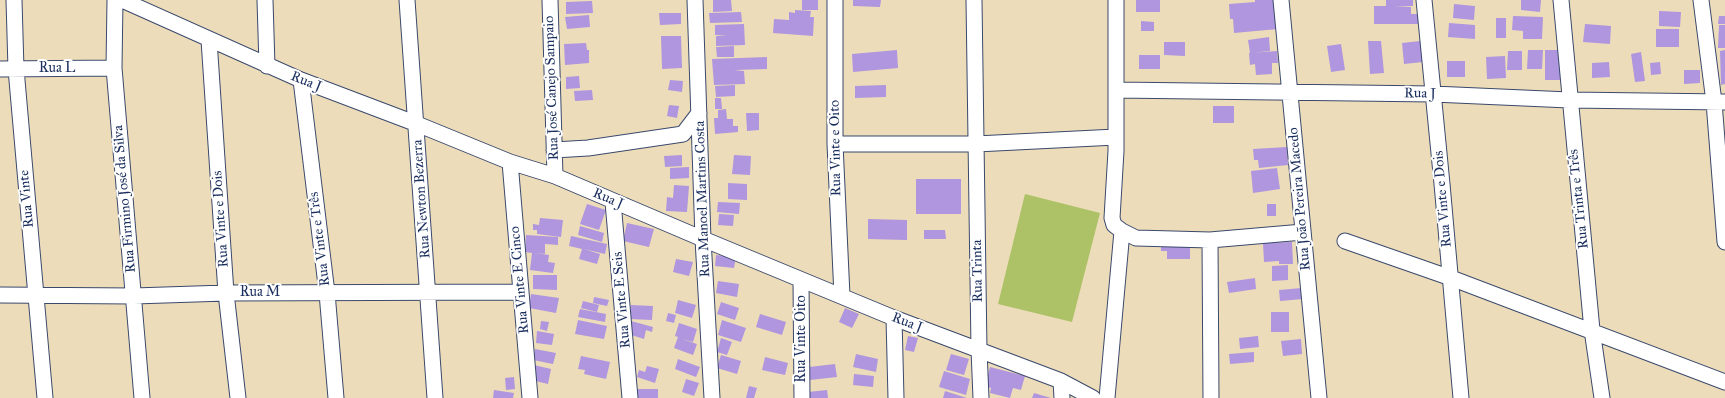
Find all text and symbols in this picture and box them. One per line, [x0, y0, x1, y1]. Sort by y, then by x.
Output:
street label: Rua José Canejo Sampaio [541, 15, 563, 161]
street label: Rua L [39, 61, 75, 77]
street label: Rua J [288, 68, 324, 96]
street label: Rua J [1404, 85, 1436, 103]
street label: Rua Vinte e Oito [827, 100, 845, 196]
street label: Rua Manoel Martins Costa [692, 120, 714, 278]
street label: Rua Firmino José da Silva [110, 124, 140, 274]
street label: Rua João Pereira Macedo [1285, 127, 1315, 271]
street label: Rua Newton Bezerra [409, 139, 435, 259]
street label: Rua Trinta e Três [1565, 148, 1593, 250]
street label: Rua Vinte e Dois [1430, 150, 1456, 248]
street label: Rua Vinte [16, 169, 38, 229]
street label: Rua Vinte e Dois [209, 170, 233, 268]
street label: Rua J [590, 185, 626, 213]
street label: Rua Vinte e Três [306, 191, 334, 287]
street label: Rua Vinte E Cinco [507, 225, 533, 335]
street label: Rua Trinta [969, 239, 987, 303]
street label: Rua Vinte E Seis [609, 251, 635, 349]
street label: Rua M [240, 285, 280, 301]
street label: Rua Vinte Oito [794, 295, 810, 383]
street label: Rua J [889, 309, 925, 337]

